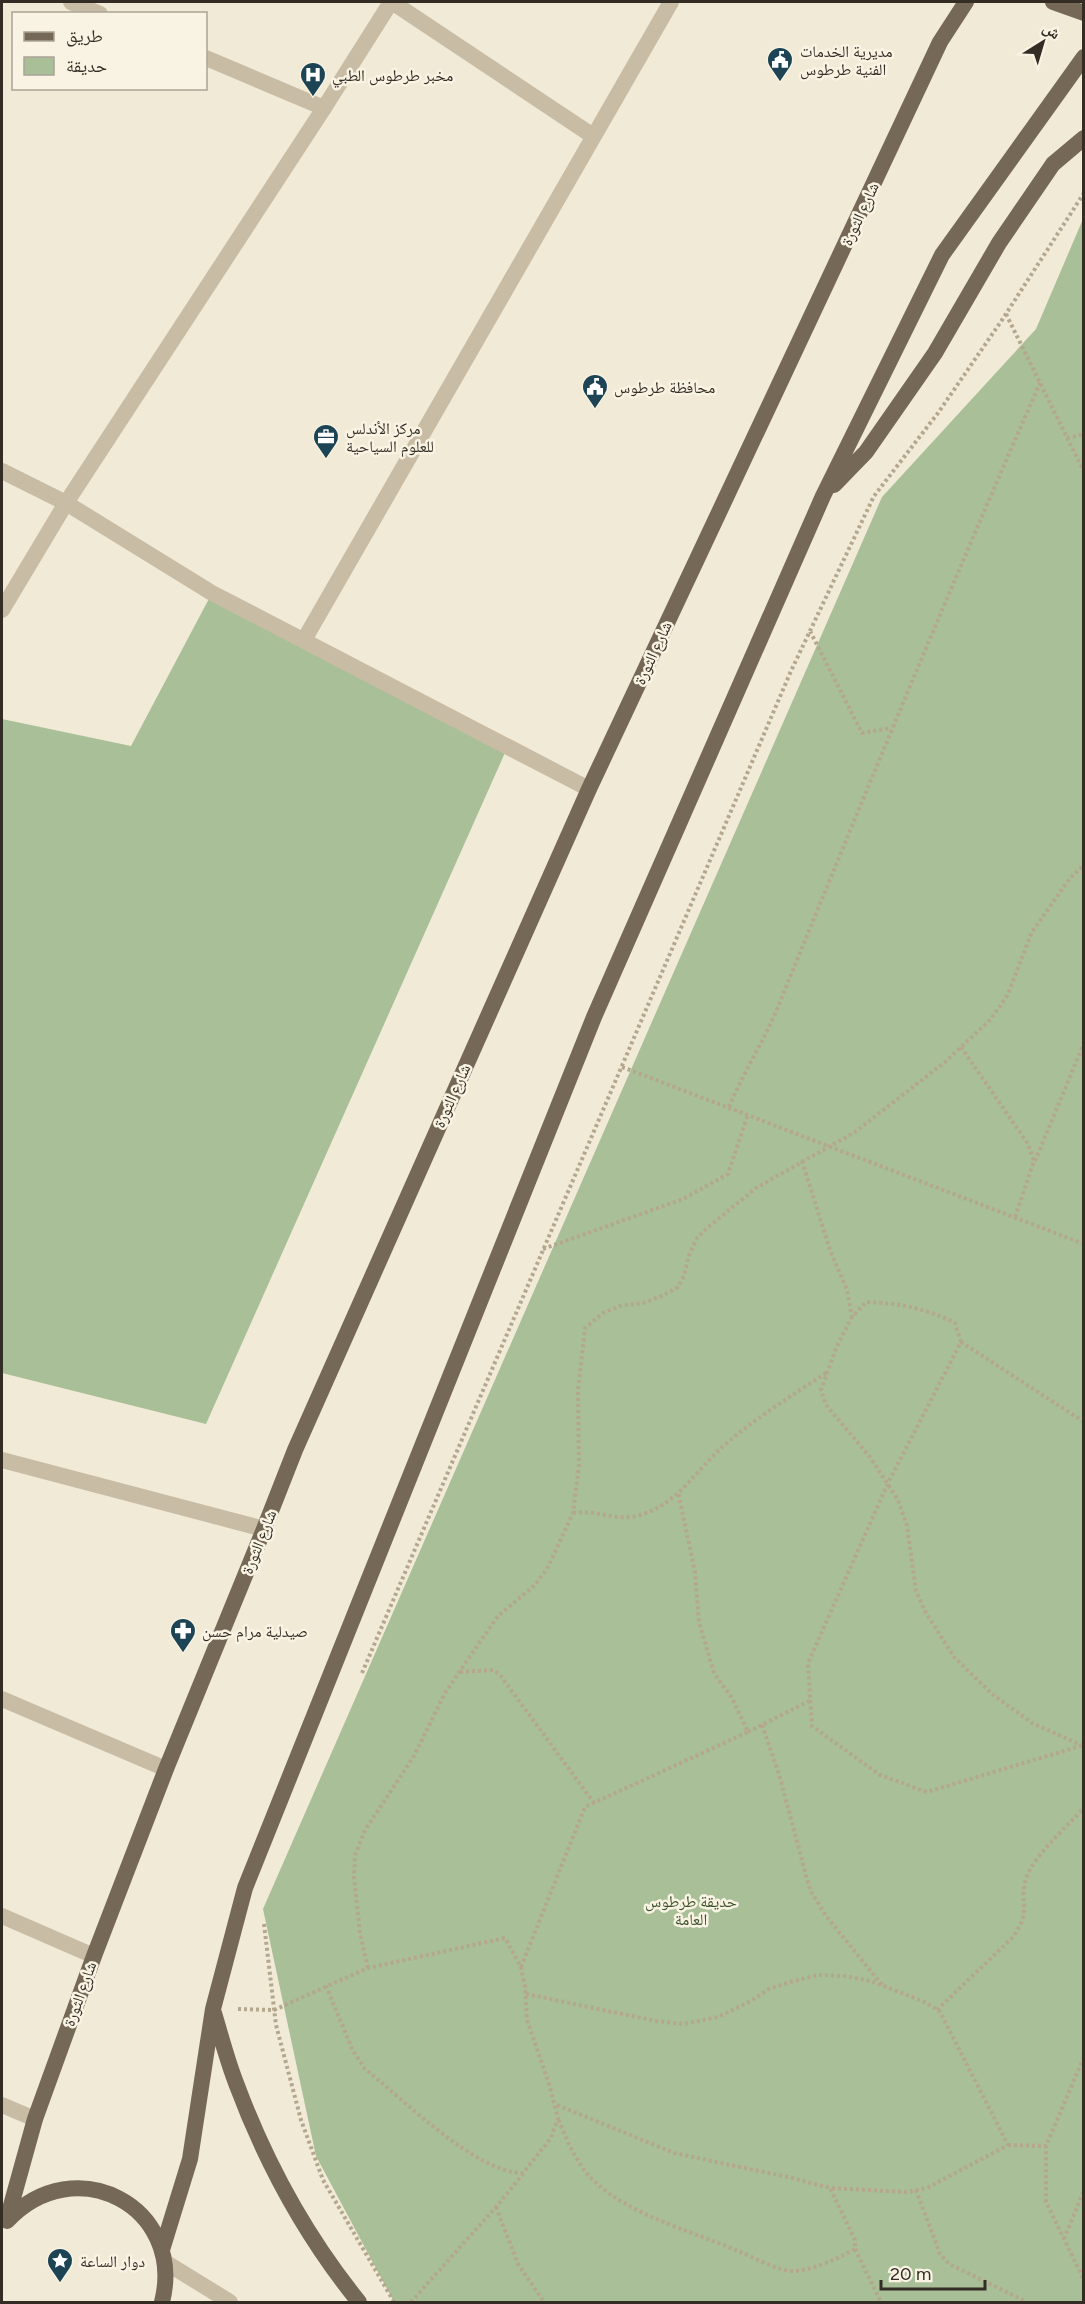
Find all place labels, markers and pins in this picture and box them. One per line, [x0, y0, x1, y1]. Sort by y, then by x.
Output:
place label: مديرية الخدمات الفنية طرطوس [800, 42, 893, 80]
public building icon: مديرية الخدمات الفنية طرطوس [765, 45, 795, 83]
hospital icon: مخبر طرطوس الطبي [298, 60, 328, 98]
place label: مخبر طرطوس الطبي [332, 66, 453, 88]
public building icon: محافظة طرطوس [580, 372, 610, 410]
place label: محافظة طرطوس [614, 378, 715, 398]
place label: مركز الأندلس للعلوم السياحية [346, 419, 434, 457]
office icon: مركز الأندلس للعلوم السياحية [311, 422, 341, 460]
pharmacy icon: صيدلية مرام حسن [168, 1616, 198, 1654]
place label: صيدلية مرام حسن [202, 1622, 308, 1642]
place icon: دوار الساعة [45, 2246, 75, 2284]
place label: دوار الساعة [80, 2252, 145, 2271]

